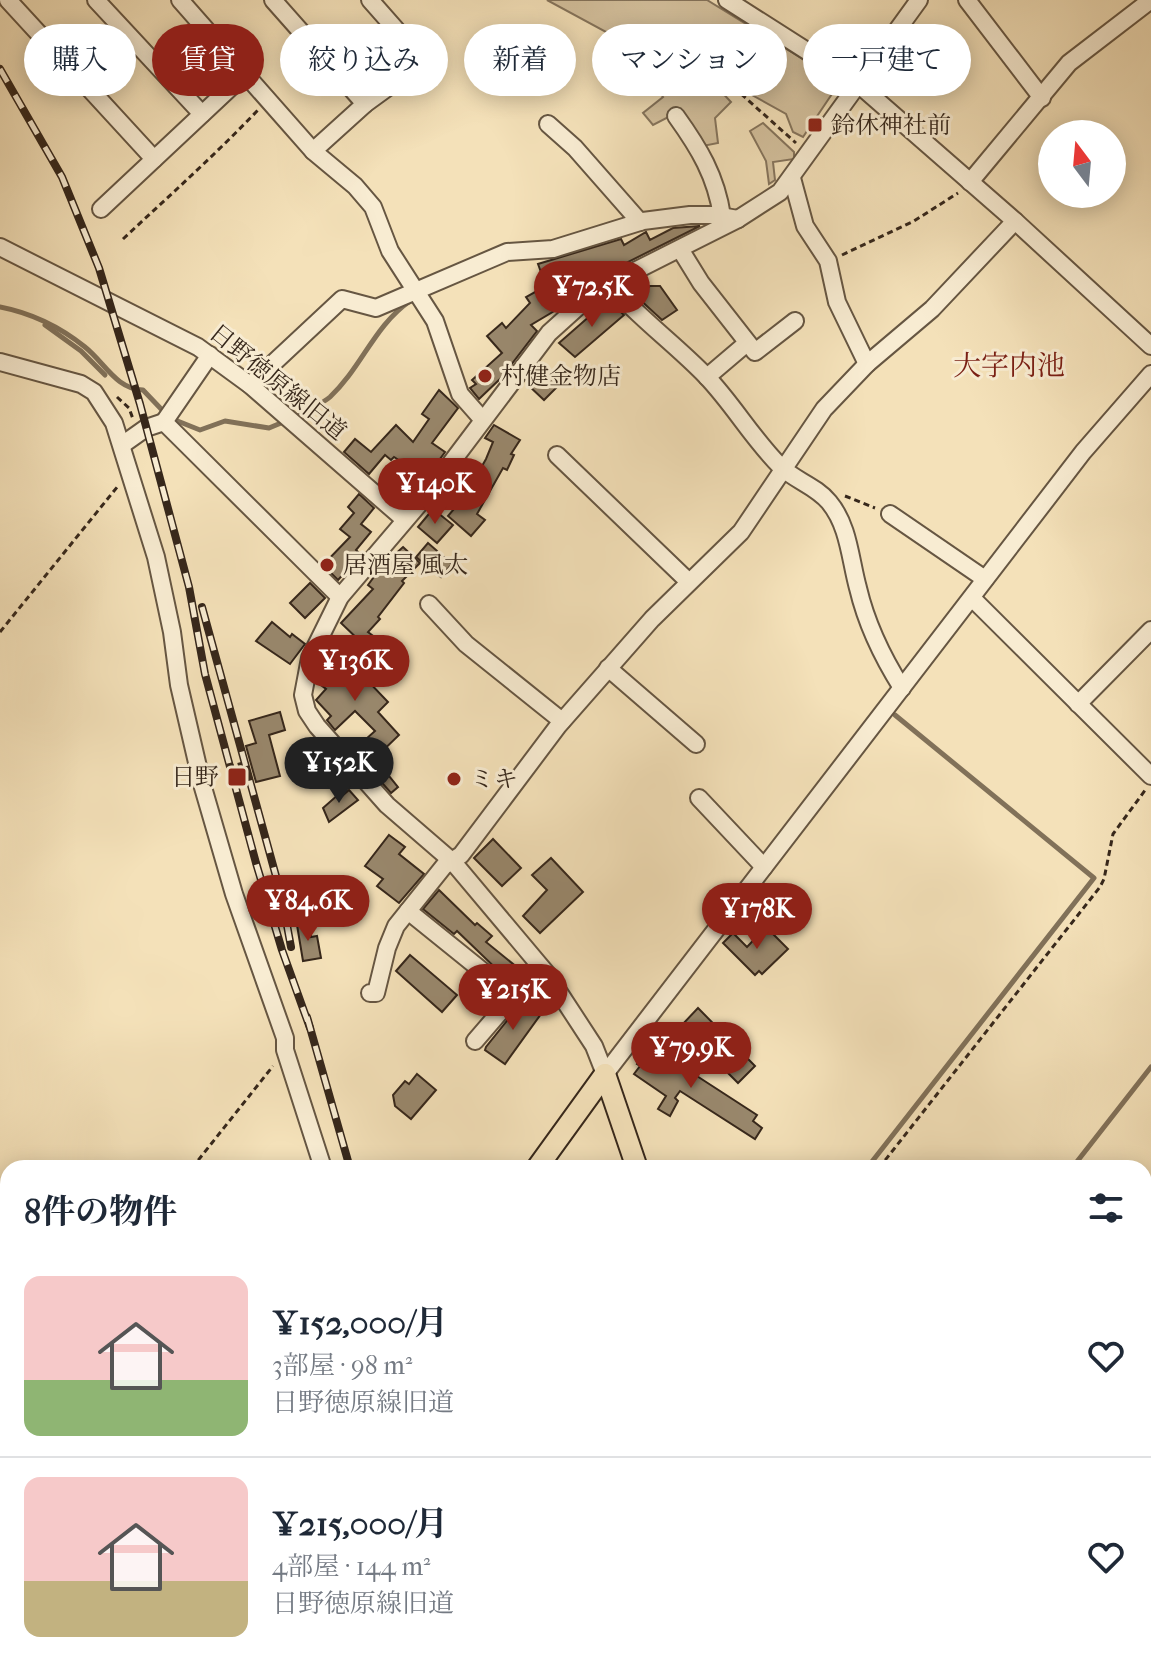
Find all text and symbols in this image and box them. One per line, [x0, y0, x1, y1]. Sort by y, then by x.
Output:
chip: 購入 [24, 24, 136, 96]
chip: 賃貸 [152, 24, 264, 96]
chip: 絞り込み [280, 24, 448, 96]
chip: 新着 [464, 24, 576, 96]
chip: マンション [592, 24, 787, 96]
chip: 一戸建て [803, 24, 971, 96]
place label: 鈴休神社前 [831, 111, 951, 139]
marker: 鈴休神社前 [806, 116, 824, 134]
north arrow [1038, 120, 1126, 208]
map controls [1038, 120, 1126, 208]
pin: ¥72.5K [527, 261, 657, 329]
text: ¥72.5K [552, 271, 632, 302]
street label: 日野徳原線旧道 [204, 318, 352, 446]
district label: 大字内池 [953, 349, 1065, 382]
place label: 村健金物店 [501, 362, 621, 390]
marker: 村健金物店 [476, 367, 494, 385]
pin: ¥140K [379, 458, 491, 526]
text: ¥140K [396, 468, 474, 499]
place label: 居酒屋 風太 [343, 551, 468, 579]
marker: 居酒屋 風太 [318, 556, 336, 574]
pin: ¥136K [299, 635, 411, 703]
text: ¥136K [318, 645, 392, 676]
pin: ¥152K [283, 737, 395, 805]
text: ¥152K [303, 747, 375, 778]
place label: 日野 [171, 763, 219, 791]
place label: ミキ [470, 765, 518, 793]
marker: 日野 [226, 766, 248, 788]
marker: ミキ [445, 770, 463, 788]
pin: ¥84.6K [243, 875, 373, 943]
pin: ¥178K [701, 883, 813, 951]
text: ¥84.6K [264, 885, 352, 916]
text: ¥178K [720, 893, 794, 924]
pin: ¥215K [457, 964, 569, 1032]
text: ¥215K [477, 974, 549, 1005]
pin: ¥79.9K [626, 1022, 756, 1090]
text: ¥79.9K [649, 1032, 733, 1063]
icon: filters [1084, 1186, 1128, 1230]
text: 8件の物件 [24, 1192, 177, 1232]
text: ¥152,000/月 [272, 1303, 448, 1343]
icon: home [88, 1308, 184, 1404]
icon: heart [1084, 1334, 1128, 1378]
text: 3部屋 · 98 m² [272, 1350, 412, 1381]
text: 日野徳原線旧道 [272, 1387, 454, 1418]
text: ¥215,000/月 [272, 1504, 448, 1544]
icon: home [88, 1509, 184, 1605]
icon: heart [1084, 1535, 1128, 1579]
text: 4部屋 · 144 m² [272, 1551, 430, 1582]
text: 日野徳原線旧道 [272, 1588, 454, 1619]

